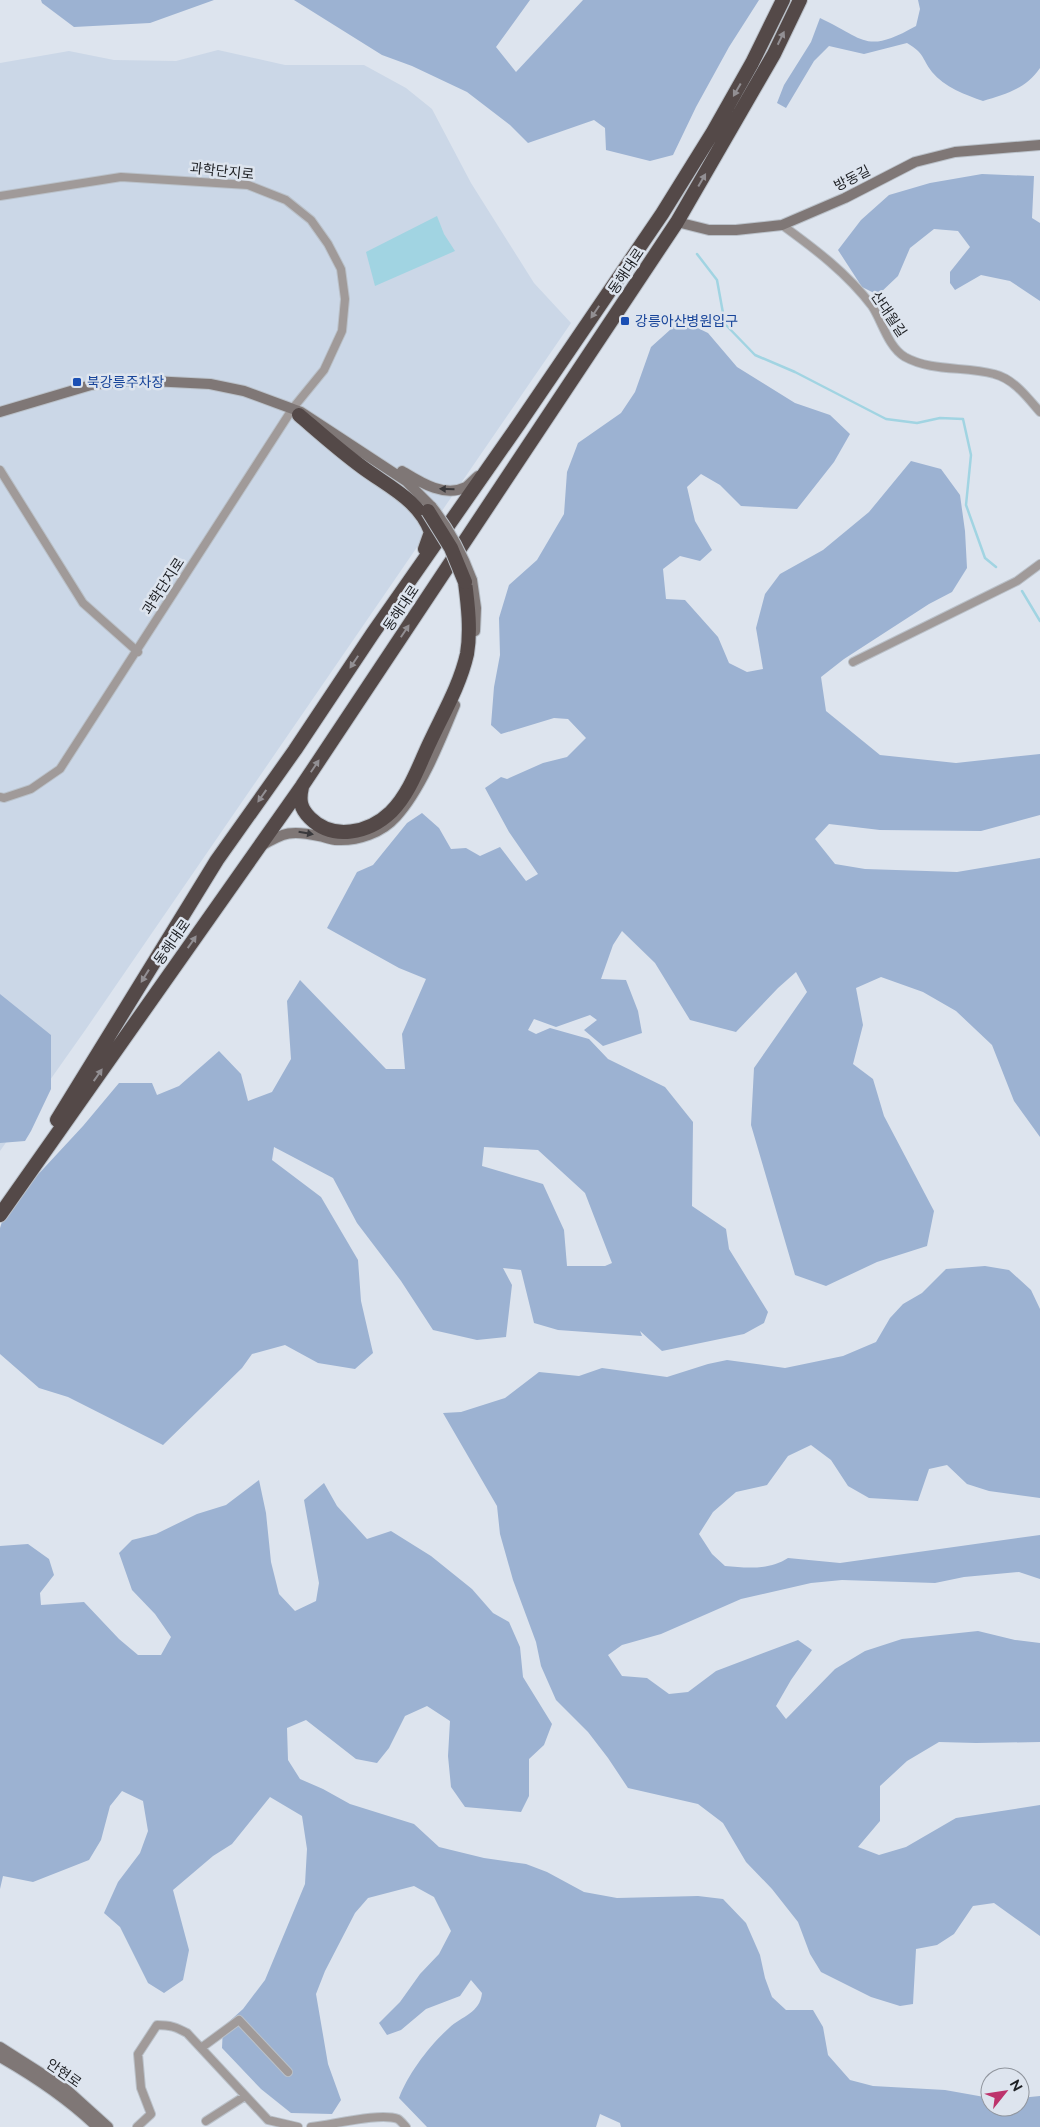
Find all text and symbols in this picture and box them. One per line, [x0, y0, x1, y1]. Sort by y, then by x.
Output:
one-way arrow [777, 31, 785, 46]
one-way arrow [732, 84, 741, 97]
street label: 과학단지로 [189, 160, 255, 182]
street label: 방동길 [831, 162, 873, 194]
one-way arrow [698, 174, 707, 187]
street label: 동해대로 [605, 245, 647, 297]
street label: 산대월길 [868, 288, 910, 340]
one-way arrow [590, 305, 600, 319]
place label: 강릉아산병원입구 [635, 313, 738, 329]
marker: 강릉아산병원입구 [619, 315, 631, 327]
place label: 북강릉주차장 [87, 374, 164, 390]
marker: 북강릉주차장 [71, 376, 83, 388]
one-way arrow [439, 485, 455, 493]
street label: 과학단지로 [139, 555, 187, 617]
street label: 동해대로 [380, 582, 422, 634]
one-way arrow [400, 624, 410, 638]
one-way arrow [349, 655, 358, 668]
one-way arrow [310, 760, 320, 773]
one-way arrow [257, 789, 267, 803]
one-way arrow [298, 830, 314, 838]
street label: 동해대로 [151, 916, 193, 968]
one-way arrow [187, 935, 197, 949]
one-way arrow [141, 970, 150, 983]
one-way arrow [93, 1068, 103, 1082]
street label: 안현로 [44, 2055, 85, 2091]
north arrow [980, 2067, 1030, 2117]
text: N [1007, 2077, 1026, 2094]

